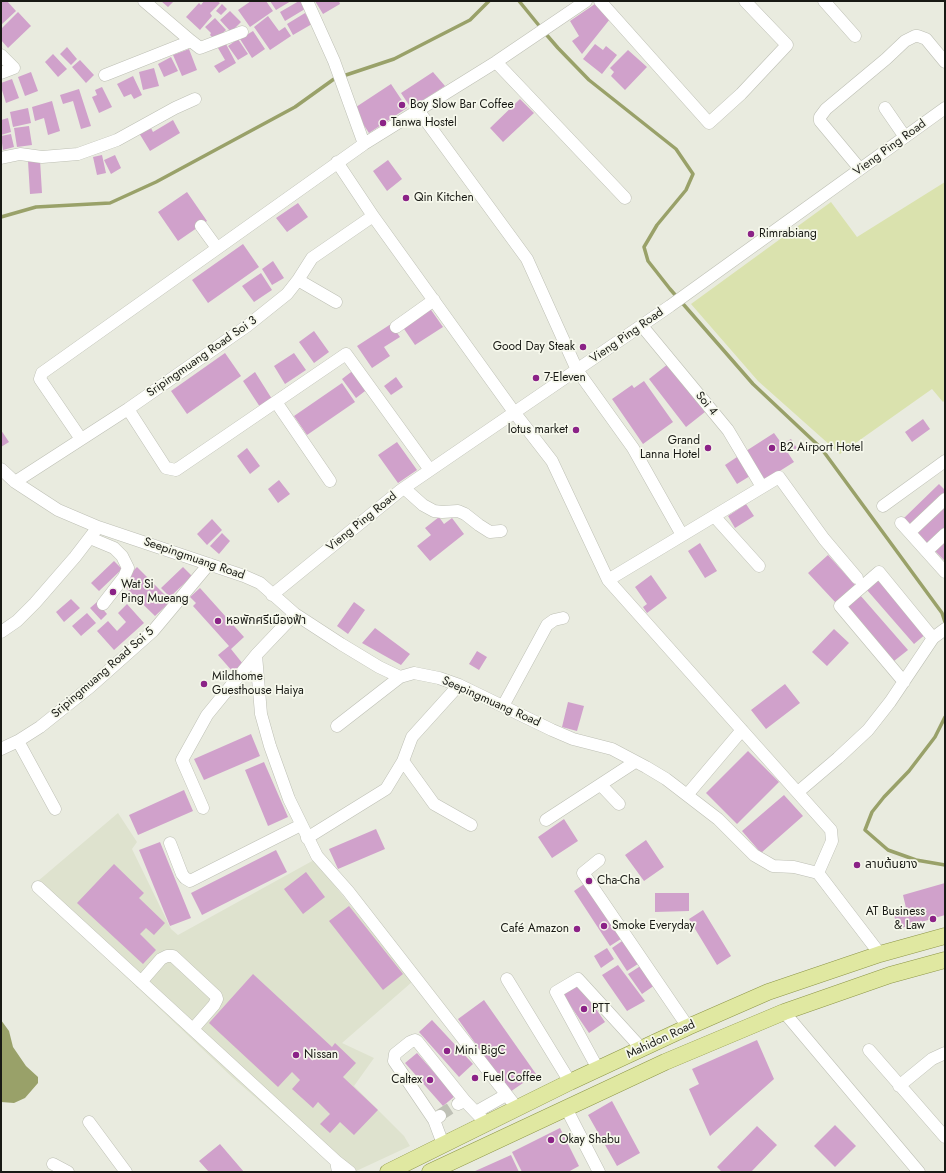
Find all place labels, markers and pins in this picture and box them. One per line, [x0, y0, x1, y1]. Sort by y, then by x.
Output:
place label: Boy Slow Bar Coffee [410, 98, 514, 112]
marker: Boy Slow Bar Coffee [397, 100, 407, 110]
place label: Tanwa Hostel [391, 116, 457, 130]
marker: Tanwa Hostel [378, 118, 388, 128]
place label: Qin Kitchen [414, 191, 474, 205]
marker: Qin Kitchen [401, 193, 411, 203]
place label: Rimrabiang [759, 227, 817, 241]
marker: Rimrabiang [746, 229, 756, 239]
place label: Good Day Steak [493, 340, 575, 354]
marker: Good Day Steak [578, 342, 588, 352]
place label: 7-Eleven [544, 371, 586, 385]
marker: 7-Eleven [531, 373, 541, 383]
place label: lotus market [508, 423, 568, 437]
marker: lotus market [571, 425, 581, 435]
place label: Grand Lanna Hotel [640, 434, 700, 462]
place label: B2 Airport Hotel [780, 441, 863, 455]
marker: Grand Lanna Hotel [703, 443, 713, 453]
marker: B2 Airport Hotel [767, 443, 777, 453]
place label: Wat Si Ping Mueang [121, 578, 189, 606]
marker: Wat Si Ping Mueang [108, 587, 118, 597]
place label: หอพักศรีเมืองฟ้า [226, 614, 306, 628]
marker: หอพักศรีเมืองฟ้า [213, 616, 223, 626]
place label: Mildhome Guesthouse Haiya [212, 670, 304, 698]
marker: Mildhome Guesthouse Haiya [199, 679, 209, 689]
place label: ลาบต้นยาง [865, 858, 917, 872]
marker: ลาบต้นยาง [852, 860, 862, 870]
place label: Cha-Cha [597, 874, 640, 888]
marker: Cha-Cha [584, 876, 594, 886]
place label: AT Business & Law [866, 905, 925, 933]
marker: AT Business & Law [928, 914, 938, 924]
place label: Smoke Everyday [612, 919, 695, 933]
marker: Smoke Everyday [599, 921, 609, 931]
place label: Café Amazon [501, 922, 569, 936]
marker: Café Amazon [572, 924, 582, 934]
place label: PTT [592, 1002, 610, 1016]
marker: PTT [579, 1004, 589, 1014]
place label: Mini BigC [455, 1044, 506, 1058]
marker: Mini BigC [442, 1046, 452, 1056]
place label: Nissan [304, 1048, 338, 1062]
marker: Nissan [291, 1050, 301, 1060]
place label: Fuel Coffee [483, 1071, 542, 1085]
place label: Caltex [391, 1073, 422, 1087]
marker: Fuel Coffee [470, 1073, 480, 1083]
marker: Caltex [425, 1075, 435, 1085]
place label: Okay Shabu [559, 1133, 620, 1147]
marker: Okay Shabu [546, 1135, 556, 1145]

